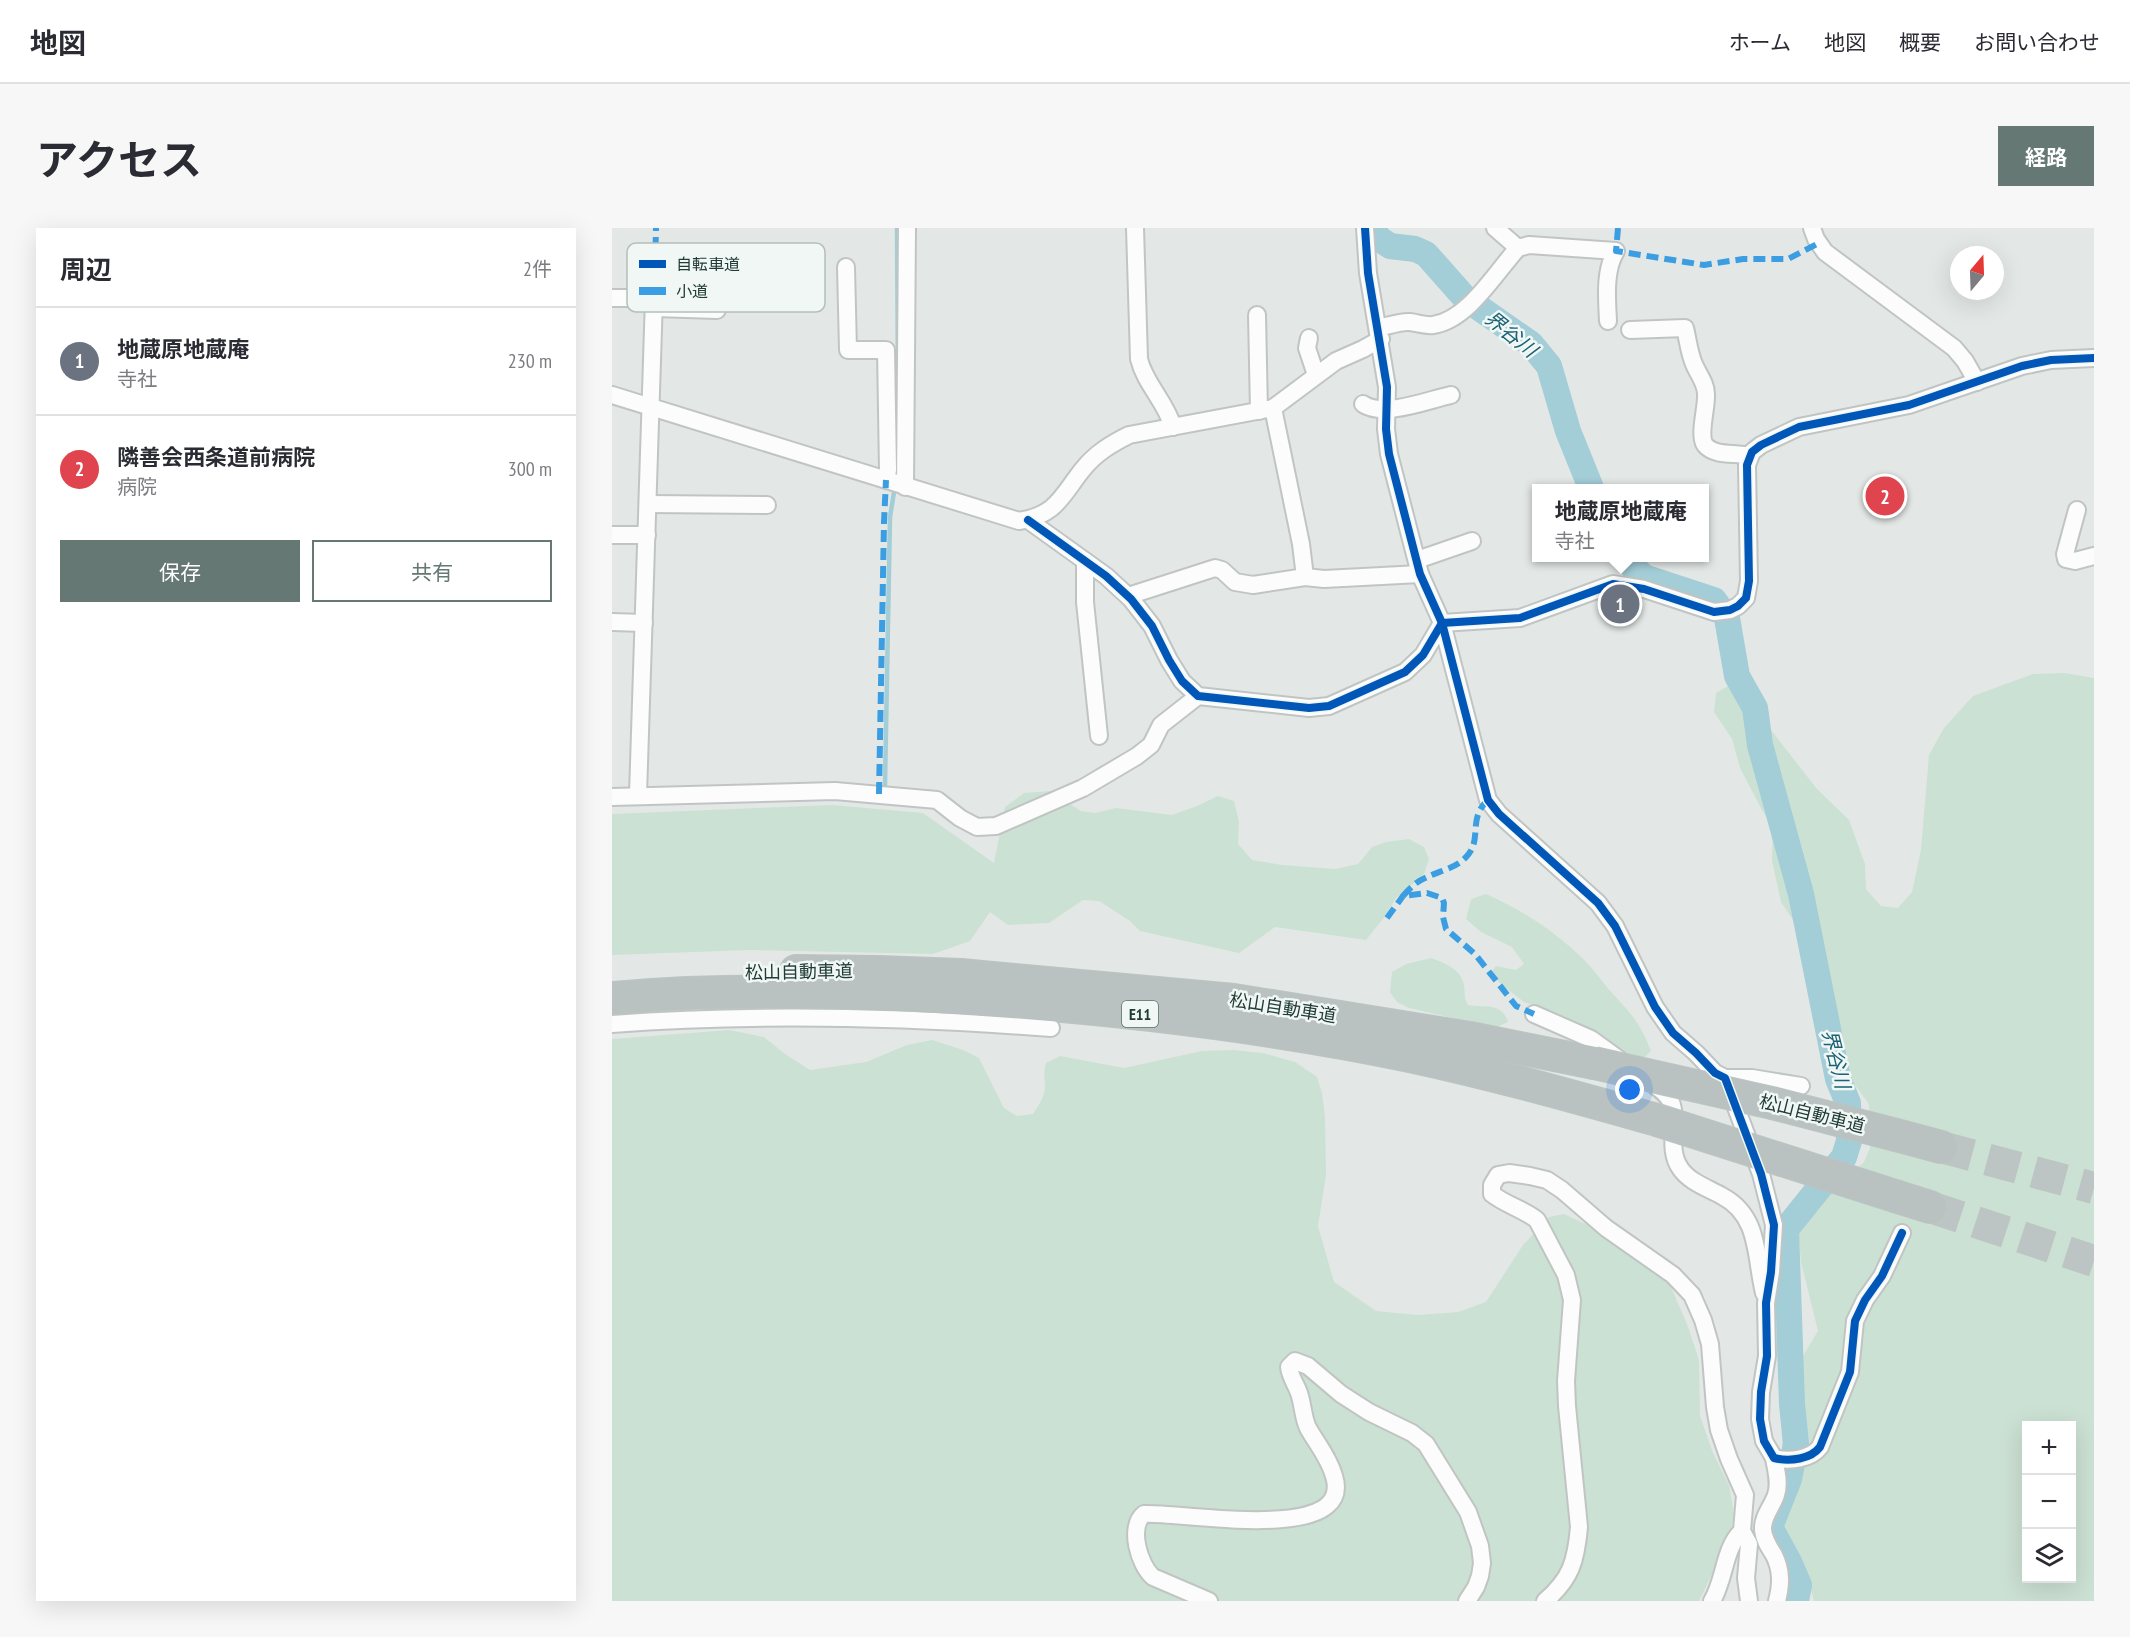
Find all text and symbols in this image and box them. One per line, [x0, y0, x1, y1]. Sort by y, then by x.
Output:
text: 地図 [30, 24, 86, 61]
text: ホーム [1729, 29, 1791, 56]
text: 地図 [1824, 29, 1866, 56]
text: 概要 [1899, 29, 1941, 56]
text: お問い合わせ [1974, 29, 2100, 56]
button: 経路 [1998, 126, 2094, 186]
text: アクセス [36, 132, 202, 187]
legend [627, 243, 825, 312]
north arrow [1950, 246, 2004, 300]
text: 周辺 [60, 253, 112, 286]
text: 自転車道 [676, 254, 740, 274]
text: 2件 [523, 256, 552, 282]
text: 小道 [676, 281, 708, 301]
water label: 界谷川 [1480, 305, 1544, 364]
text: 地蔵原地蔵庵 [117, 335, 249, 363]
text: 1 [75, 348, 84, 374]
text: 230 m [508, 348, 552, 374]
text: 寺社 [117, 366, 157, 392]
text: 隣善会西条道前病院 [117, 443, 315, 471]
text: 2 [75, 456, 84, 482]
text: 300 m [508, 456, 552, 482]
text: 病院 [117, 474, 157, 500]
pin: 2 [1866, 474, 1904, 518]
popup [1532, 484, 1709, 562]
text: 地蔵原地蔵庵 [1554, 497, 1687, 525]
text: 寺社 [1554, 528, 1594, 554]
button: 保存 [60, 540, 300, 602]
button: 共有 [312, 540, 552, 602]
pin: 1 [1600, 582, 1640, 626]
street label: 松山自動車道 [745, 959, 853, 984]
street label: 松山自動車道 [1228, 988, 1338, 1027]
road number: E11 [1122, 1001, 1158, 1027]
water label: 界谷川 [1816, 1027, 1856, 1093]
your location [1615, 1075, 1644, 1104]
street label: 松山自動車道 [1757, 1089, 1867, 1138]
map controls [2022, 1421, 2076, 1583]
button: + [2022, 1421, 2076, 1475]
button: − [2022, 1475, 2076, 1529]
button: layers [2022, 1529, 2076, 1583]

